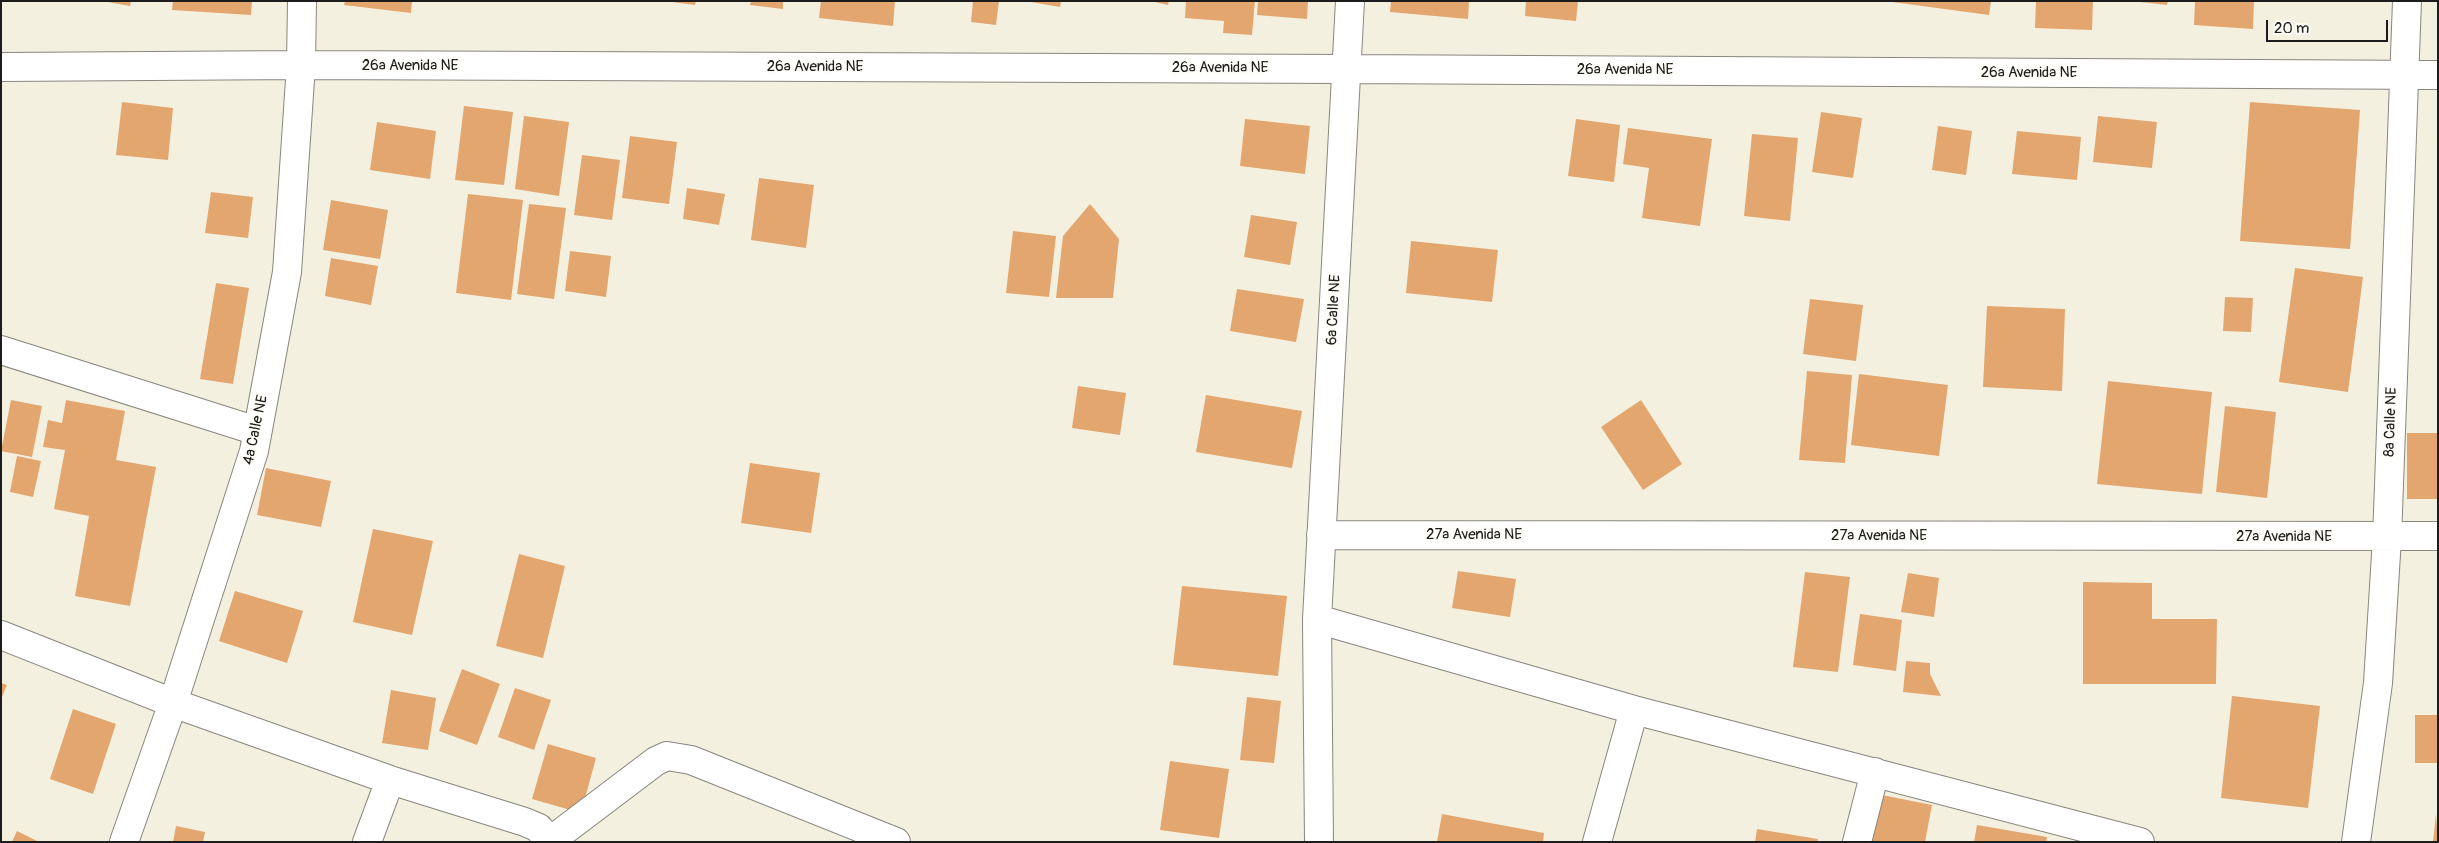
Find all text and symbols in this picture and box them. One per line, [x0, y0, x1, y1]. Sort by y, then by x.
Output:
scale bar [2269, 10, 2392, 42]
text: 20 m [2274, 19, 2309, 38]
street label: 26a Avenida NE [362, 57, 458, 75]
street label: 26a Avenida NE [767, 58, 863, 76]
street label: 26a Avenida NE [1172, 59, 1268, 77]
street label: 26a Avenida NE [1577, 61, 1673, 79]
street label: 26a Avenida NE [1981, 64, 2077, 82]
street label: 6a Calle NE [1323, 274, 1345, 346]
street label: 8a Calle NE [2381, 387, 2401, 457]
street label: 4a Calle NE [240, 393, 272, 467]
street label: 27a Avenida NE [1426, 526, 1522, 544]
street label: 27a Avenida NE [1831, 527, 1927, 545]
street label: 27a Avenida NE [2236, 528, 2332, 546]

